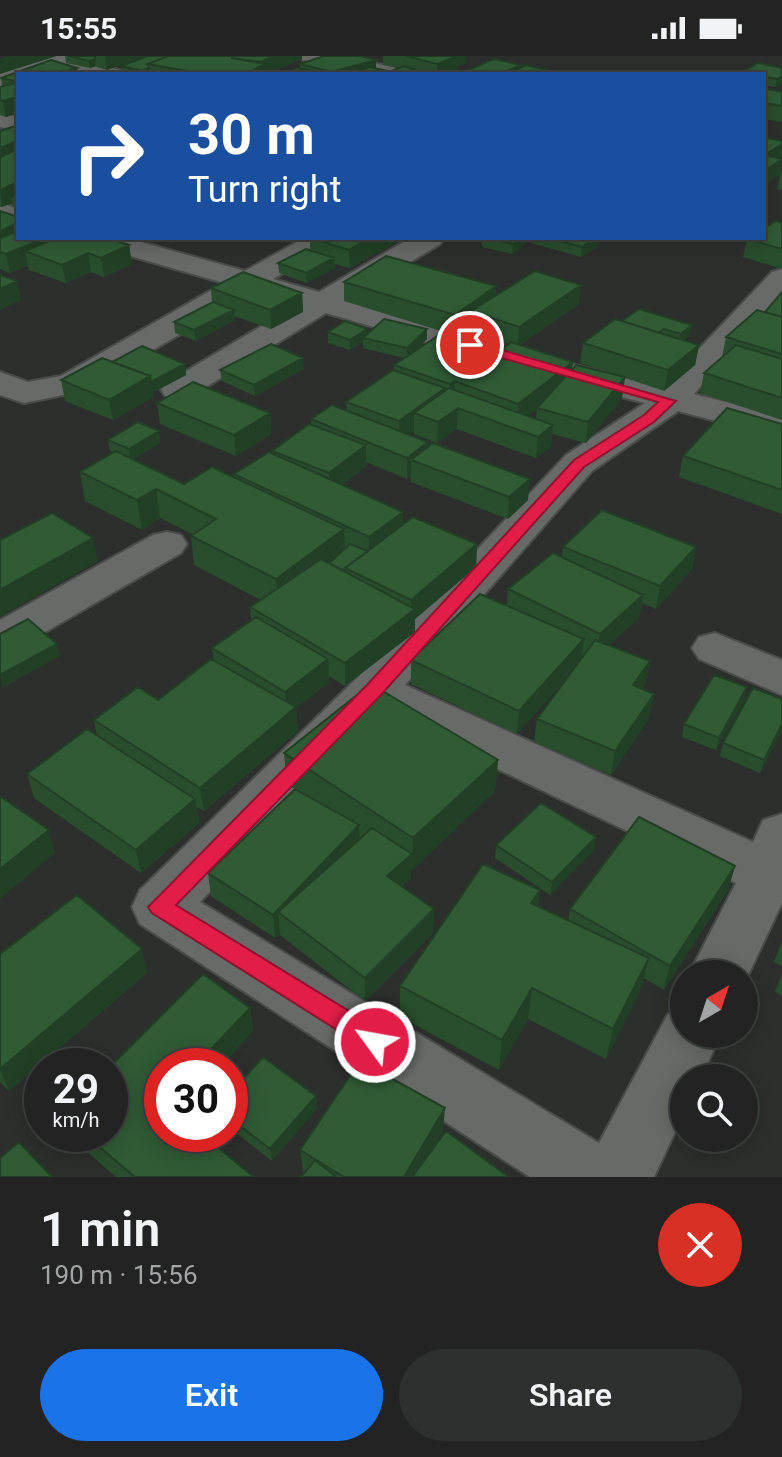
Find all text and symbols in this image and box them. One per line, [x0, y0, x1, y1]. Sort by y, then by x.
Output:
text: 15:55 [40, 11, 117, 46]
text: 30 m [188, 102, 315, 168]
icon: right [56, 104, 160, 208]
text: Turn right [188, 169, 341, 211]
pin [436, 311, 504, 379]
icon: arrive [448, 323, 492, 367]
north arrow [670, 960, 758, 1048]
map controls [670, 960, 758, 1152]
position arrow [333, 1000, 417, 1084]
speed limit sign: 30 [144, 1048, 248, 1152]
button: search [670, 1064, 758, 1152]
text: 29 [53, 1066, 99, 1113]
text: km/h [53, 1108, 99, 1132]
text: 1 min [40, 1201, 160, 1258]
button: close [658, 1203, 742, 1287]
text: 190 m · 15:56 [40, 1260, 198, 1290]
button: Exit [40, 1349, 383, 1441]
button: Share [399, 1349, 742, 1441]

